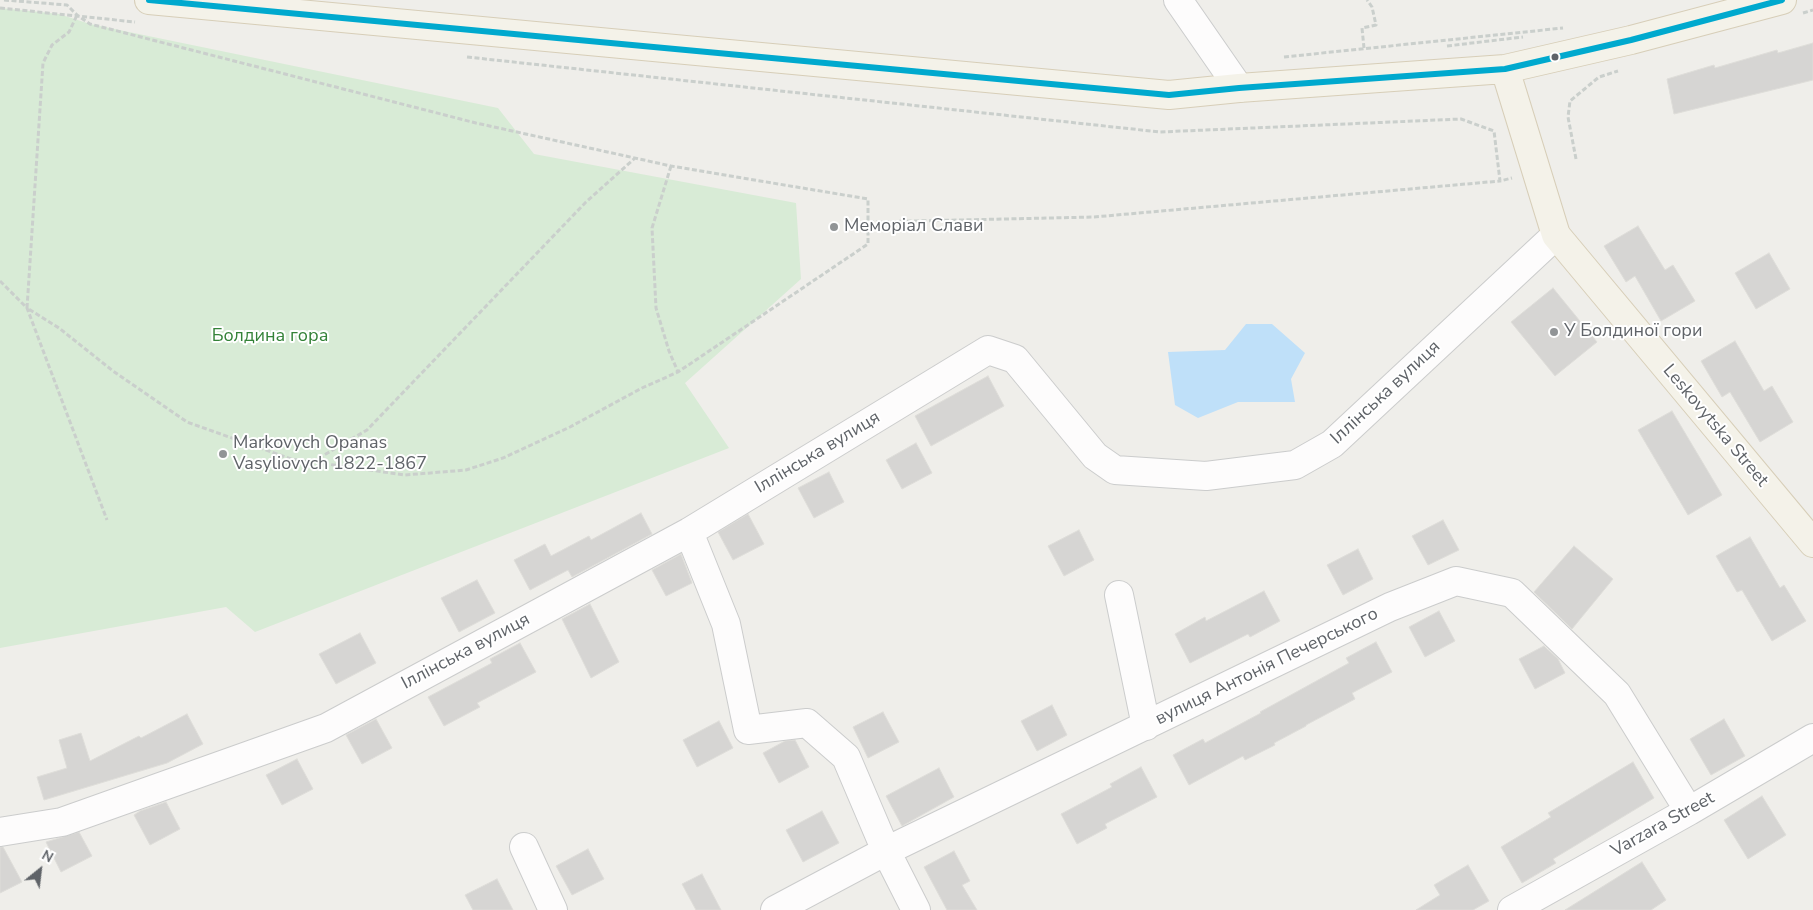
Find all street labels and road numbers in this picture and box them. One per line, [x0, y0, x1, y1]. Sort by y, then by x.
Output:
street label: Іллінська вулиця [1327, 337, 1445, 449]
street label: Leskovytska Street [1658, 361, 1772, 491]
street label: Іллінська вулиця [751, 407, 885, 499]
street label: вулиця Антонія Печерського [1152, 604, 1382, 730]
street label: Іллінська вулиця [398, 609, 534, 695]
street label: Varzara Street [1608, 788, 1718, 862]

